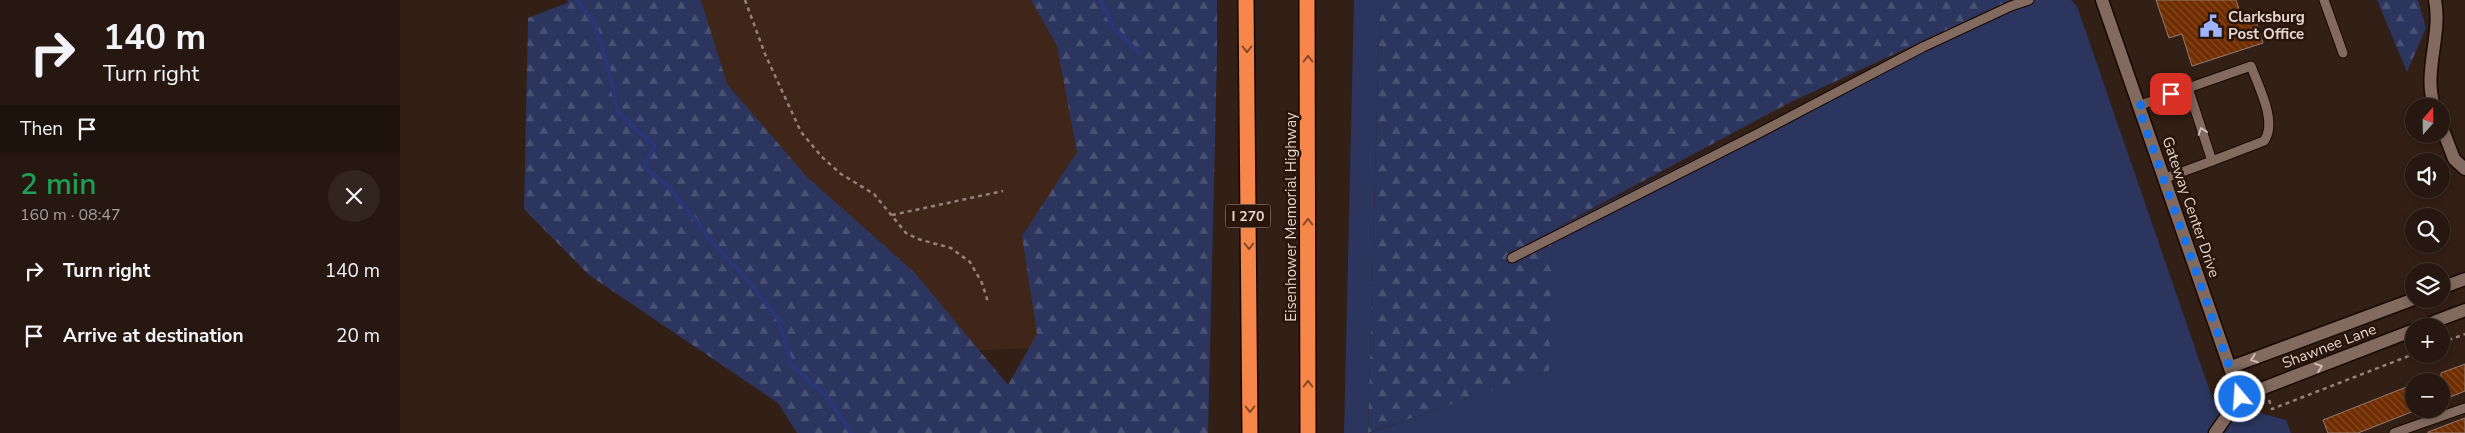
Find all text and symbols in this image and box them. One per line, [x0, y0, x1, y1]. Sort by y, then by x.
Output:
place label: Clarksburg Post Office [2228, 7, 2305, 44]
public building icon: Clarksburg Post Office [2198, 13, 2224, 39]
text: 140 m [103, 14, 206, 61]
icon: right [20, 20, 85, 85]
one-way arrow [1242, 45, 1252, 53]
one-way arrow [1303, 55, 1313, 63]
text: Turn right [103, 59, 199, 89]
pin [2150, 73, 2192, 115]
icon: arrive [2157, 80, 2185, 108]
north arrow [2405, 98, 2450, 142]
map controls [2405, 98, 2450, 418]
street label: Eisenhower Memorial Highway [1281, 112, 1301, 322]
icon: arrive [73, 115, 101, 143]
text: Then [20, 116, 63, 142]
one-way arrow [2198, 128, 2208, 136]
street label: Gateway Center Drive [2157, 134, 2225, 280]
button: sound [2405, 153, 2450, 198]
text: 2 min [20, 164, 96, 205]
button: close [328, 170, 380, 222]
text: 160 m · 08:47 [20, 204, 121, 226]
road number: I 270 [1226, 205, 1270, 228]
button: search [2405, 208, 2450, 253]
one-way arrow [1303, 218, 1313, 226]
one-way arrow [1243, 242, 1254, 250]
icon: right [20, 257, 48, 285]
text: Turn right [63, 258, 150, 284]
text: 140 m [325, 258, 380, 284]
button: layers [2405, 263, 2450, 308]
button: + [2405, 318, 2450, 363]
street label: Shawnee Lane [2279, 319, 2379, 373]
icon: arrive [20, 322, 48, 350]
text: Arrive at destination [63, 323, 244, 349]
text: 20 m [336, 323, 380, 349]
one-way arrow [2250, 353, 2258, 363]
one-way arrow [2314, 363, 2323, 373]
position arrow [2213, 370, 2265, 422]
button: − [2405, 373, 2450, 418]
one-way arrow [1303, 380, 1313, 388]
one-way arrow [1245, 405, 1255, 413]

